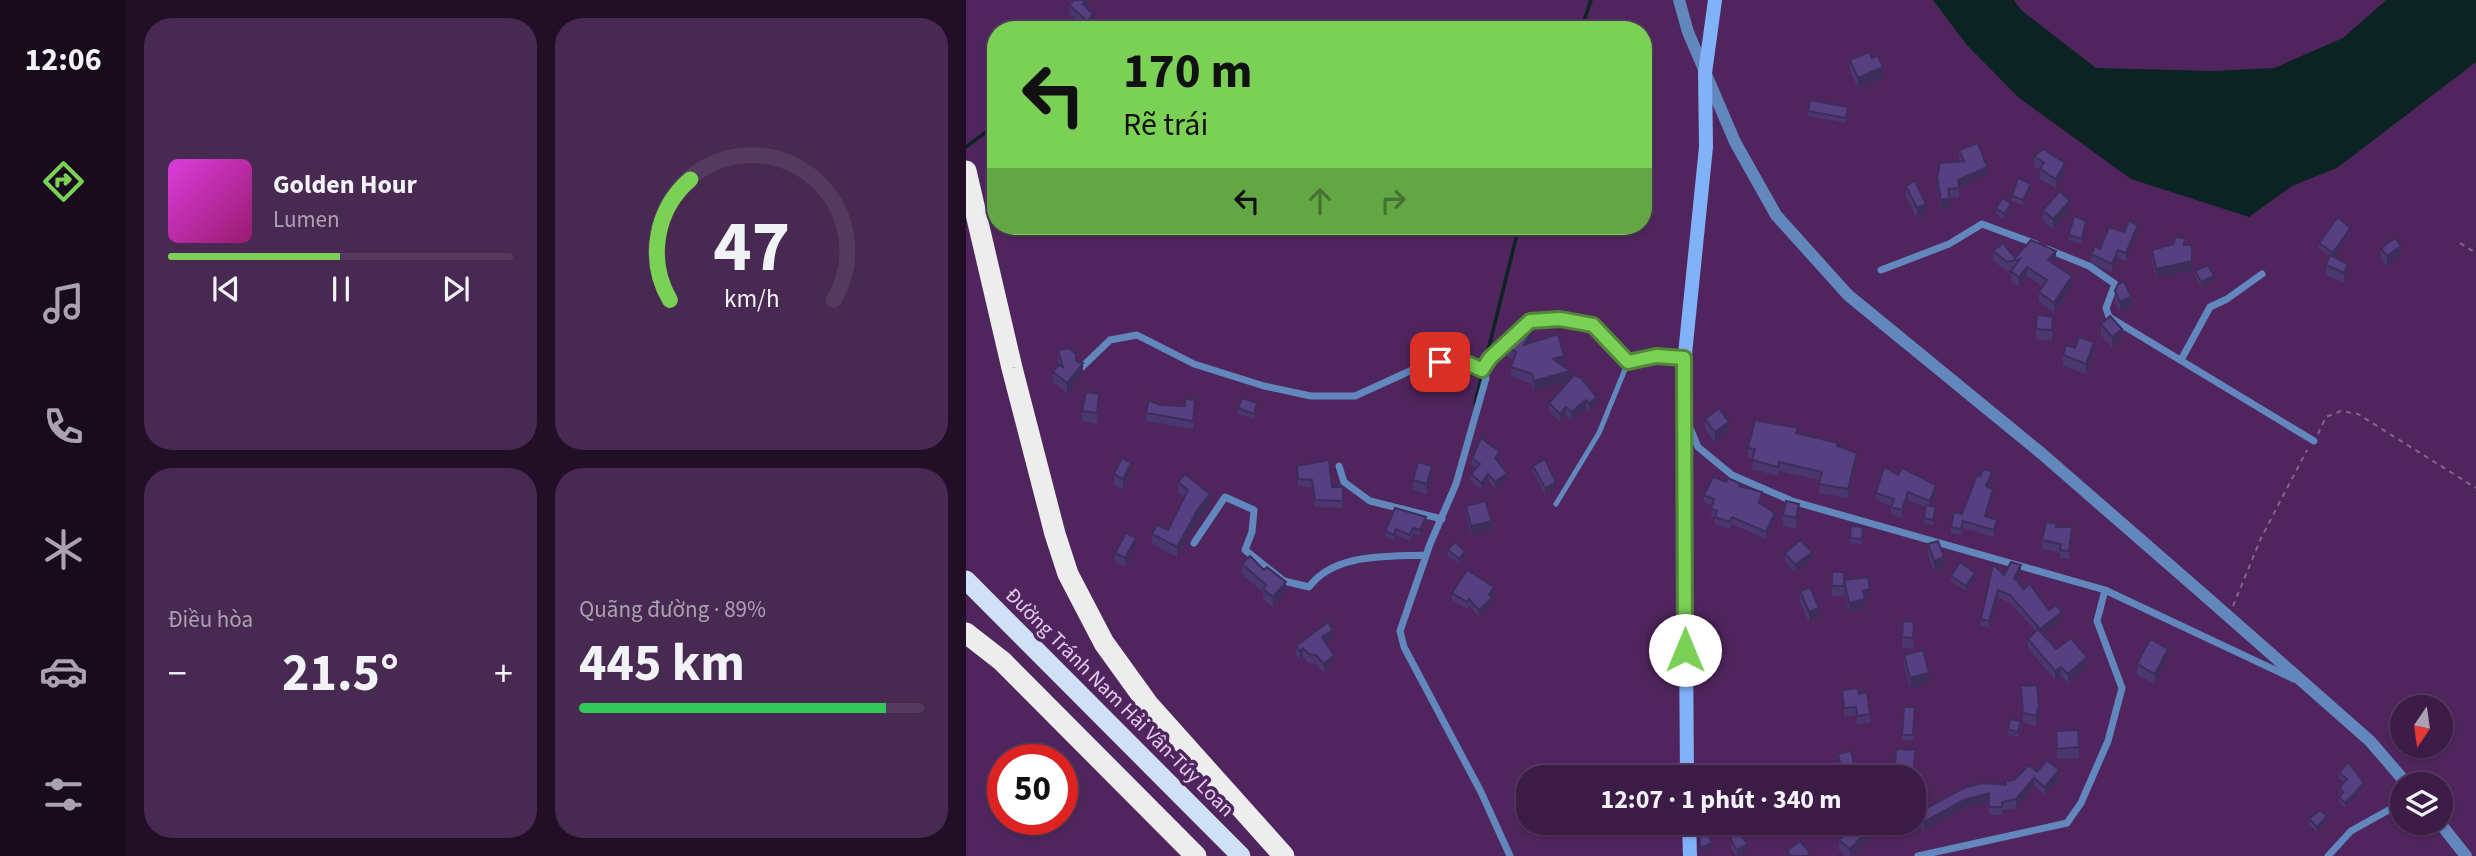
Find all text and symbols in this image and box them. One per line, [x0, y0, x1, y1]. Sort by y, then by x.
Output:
text: 12:06 [24, 37, 102, 83]
text: 170 m [1123, 37, 1252, 107]
icon: left [1008, 49, 1099, 140]
text: Rẽ trái [1123, 102, 1208, 148]
icon: directions [39, 157, 88, 206]
text: Golden Hour [273, 166, 417, 203]
icon: left [1228, 182, 1266, 220]
icon: ahead [1301, 182, 1339, 220]
icon: right [1374, 182, 1412, 220]
text: 47 [713, 195, 790, 299]
text: Lumen [273, 203, 340, 236]
icon: previous [207, 270, 245, 308]
icon: pause [322, 270, 360, 308]
icon: next [437, 270, 475, 308]
icon: music [39, 279, 88, 328]
text: km/h [724, 281, 779, 317]
pin [1410, 332, 1470, 392]
icon: arrive [1421, 343, 1459, 381]
icon: phone [39, 402, 88, 451]
icon: climate [39, 525, 88, 574]
street label: Đường Tránh Nam Hải Vân-Túy Loan [999, 581, 1241, 823]
text: Quãng đường · 89% [579, 593, 766, 626]
text: Điều hòa [168, 603, 253, 636]
position arrow [1648, 613, 1722, 687]
text: 445 km [579, 627, 745, 701]
text: 21.5° [282, 637, 399, 711]
icon: car [39, 647, 88, 696]
text: − [168, 647, 187, 701]
text: + [494, 647, 513, 701]
north arrow [2390, 695, 2454, 758]
map controls [2390, 695, 2453, 835]
speed limit sign: 50 [987, 744, 1078, 835]
icon: filters [39, 770, 88, 819]
button: layers [2390, 772, 2453, 835]
text: 12:07 · 1 phút · 340 m [1600, 781, 1842, 818]

